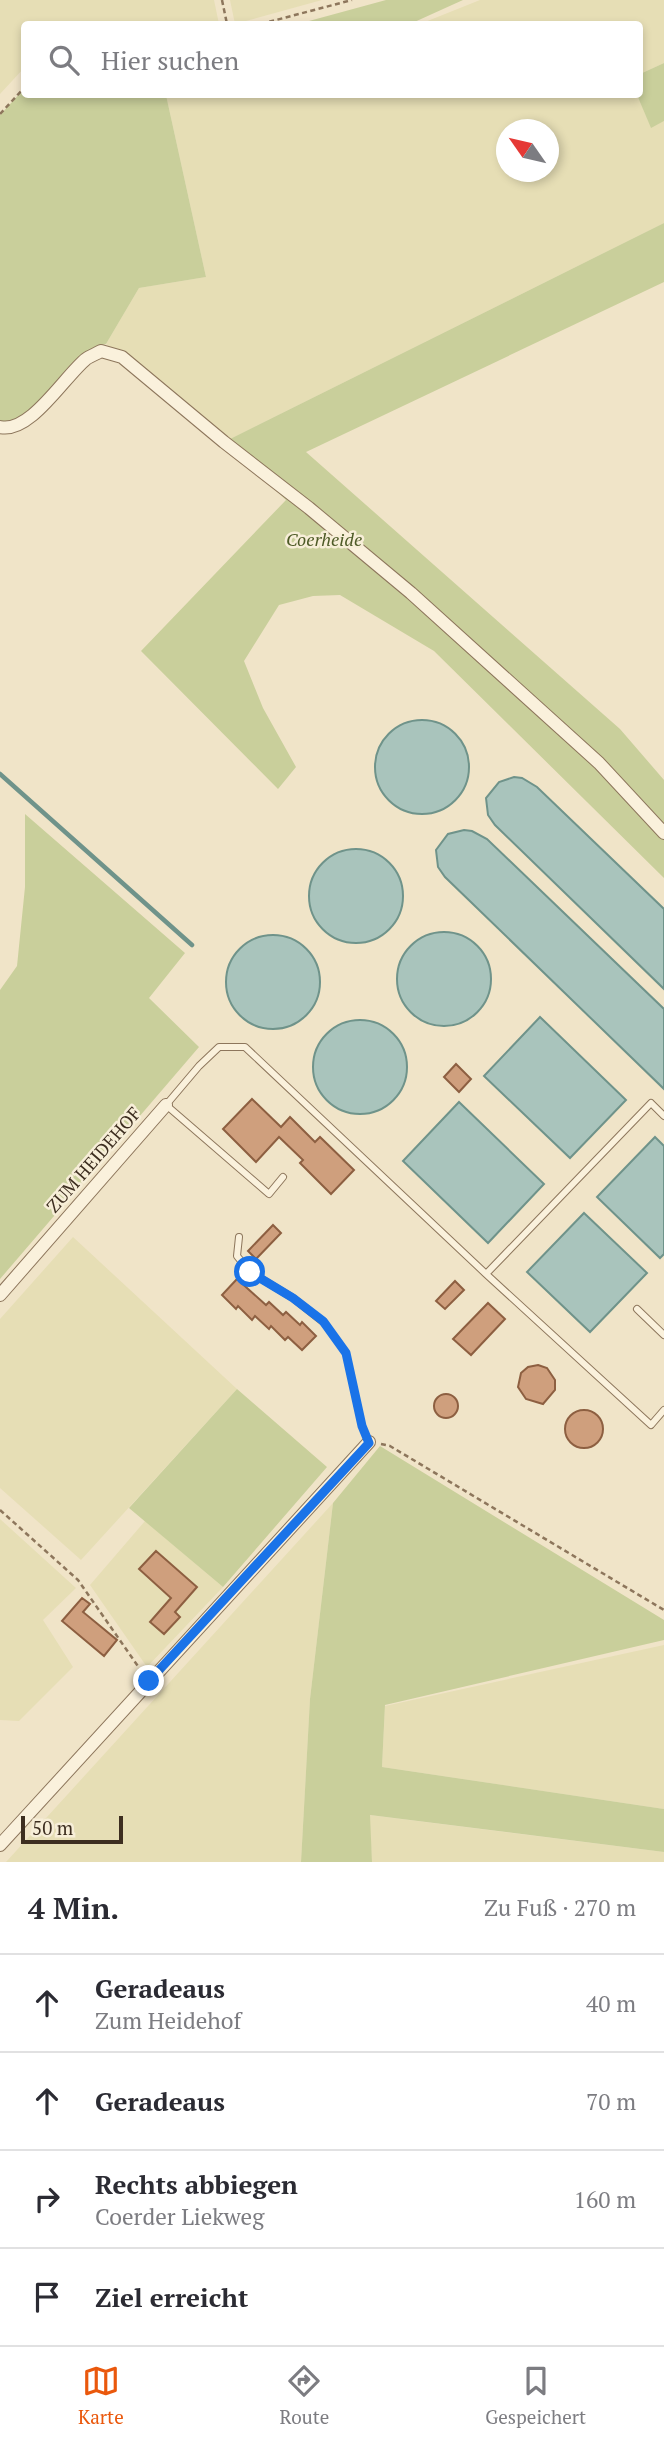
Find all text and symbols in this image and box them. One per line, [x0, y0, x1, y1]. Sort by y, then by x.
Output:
search box [21, 21, 643, 98]
icon: search [45, 41, 83, 79]
text: Hier suchen [101, 43, 239, 77]
north arrow [496, 119, 559, 182]
park label: Coerheide [286, 527, 362, 551]
street label: ZUM HEIDEHOF [41, 1102, 146, 1217]
route start [234, 1256, 265, 1287]
route end [133, 1665, 164, 1696]
scale bar [21, 1813, 122, 1845]
text: 50 m [32, 1815, 73, 1840]
text: 4 Min. [28, 1888, 119, 1928]
text: Zu Fuß · 270 m [484, 1892, 636, 1923]
text: Geradeaus [95, 1971, 225, 2005]
icon: ahead [28, 1984, 66, 2022]
text: 40 m [586, 1988, 636, 2019]
text: Zum Heidehof [95, 2005, 241, 2036]
icon: ahead [28, 2082, 66, 2120]
text: Geradeaus [95, 2084, 225, 2118]
text: 70 m [586, 2086, 636, 2117]
text: Rechts abbiegen [95, 2167, 298, 2201]
icon: right [28, 2180, 66, 2218]
text: 160 m [574, 2184, 636, 2215]
text: Coerder Liekweg [95, 2201, 264, 2232]
icon: arrive [28, 2278, 66, 2316]
text: Ziel erreicht [95, 2280, 248, 2314]
tab: Karte [78, 2362, 124, 2429]
tab: Route [280, 2362, 329, 2429]
tab: Gespeichert [485, 2362, 586, 2429]

